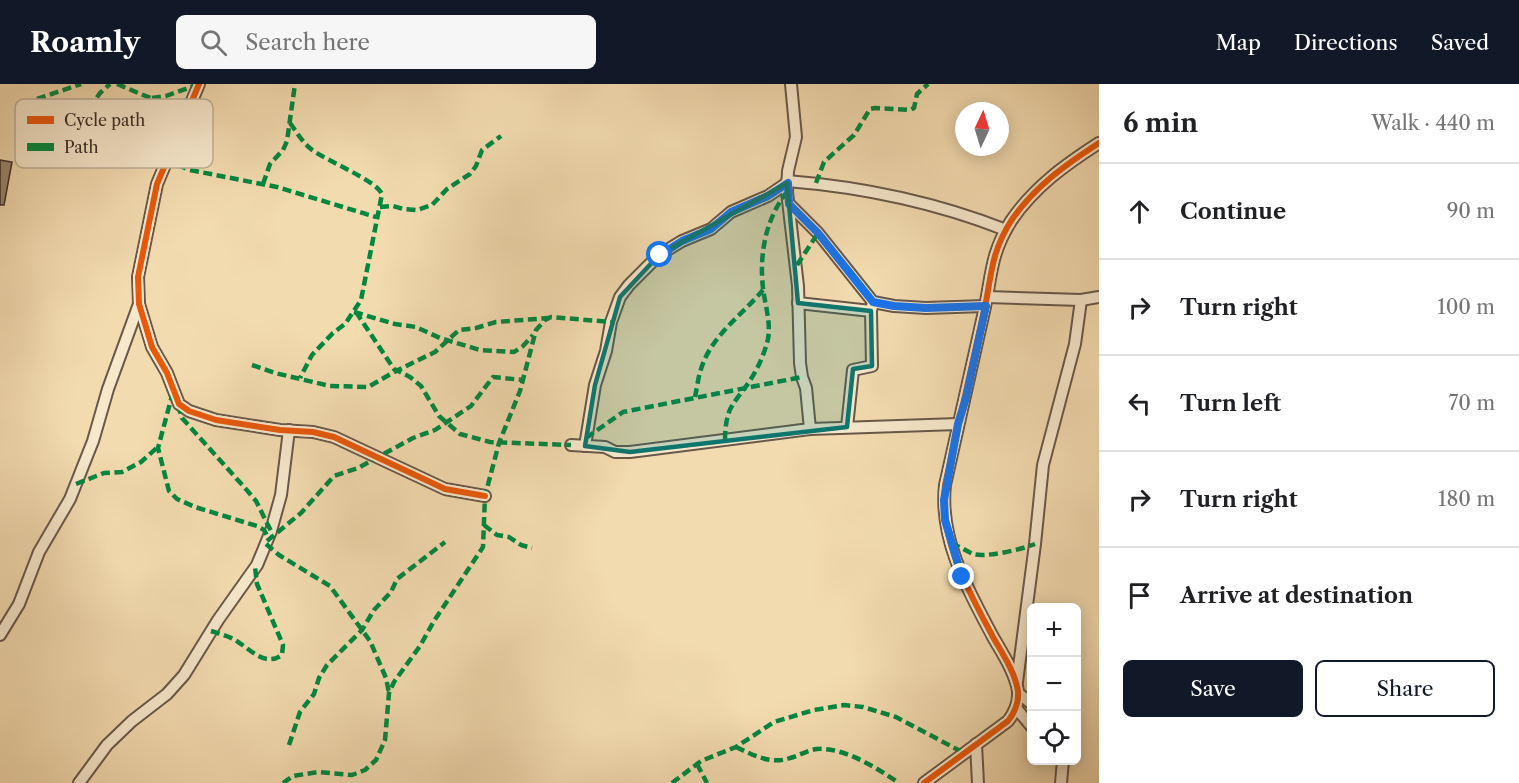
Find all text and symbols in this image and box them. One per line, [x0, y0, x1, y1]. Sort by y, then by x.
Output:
search box [176, 15, 596, 69]
text: Roamly [30, 25, 140, 59]
icon: search [197, 26, 230, 59]
text: Search here [245, 29, 370, 56]
text: Map [1216, 30, 1261, 55]
text: Directions [1294, 30, 1398, 55]
text: Saved [1431, 30, 1489, 55]
legend [15, 99, 213, 168]
north arrow [955, 102, 1009, 156]
text: 6 min [1123, 107, 1198, 139]
text: Cycle path [64, 110, 145, 130]
text: Walk · 440 m [1371, 111, 1495, 135]
text: Path [64, 137, 98, 157]
icon: ahead [1123, 195, 1156, 228]
text: Continue [1180, 198, 1286, 225]
text: 90 m [1447, 199, 1495, 223]
route start [646, 241, 672, 267]
icon: right [1123, 291, 1156, 324]
text: Turn right [1180, 294, 1298, 321]
text: 100 m [1437, 295, 1495, 319]
icon: left [1123, 387, 1156, 420]
text: Turn left [1180, 390, 1281, 417]
text: 70 m [1449, 391, 1495, 415]
icon: right [1123, 483, 1156, 516]
text: Turn right [1180, 486, 1298, 513]
text: 180 m [1438, 487, 1495, 511]
route end [948, 563, 974, 589]
icon: arrive [1123, 579, 1156, 612]
text: Arrive at destination [1180, 582, 1413, 609]
map controls [1027, 603, 1081, 765]
button: + [1027, 603, 1081, 657]
button: − [1027, 657, 1081, 711]
button: Save [1123, 660, 1303, 717]
button: Share [1315, 660, 1495, 717]
button: locate [1027, 711, 1081, 765]

